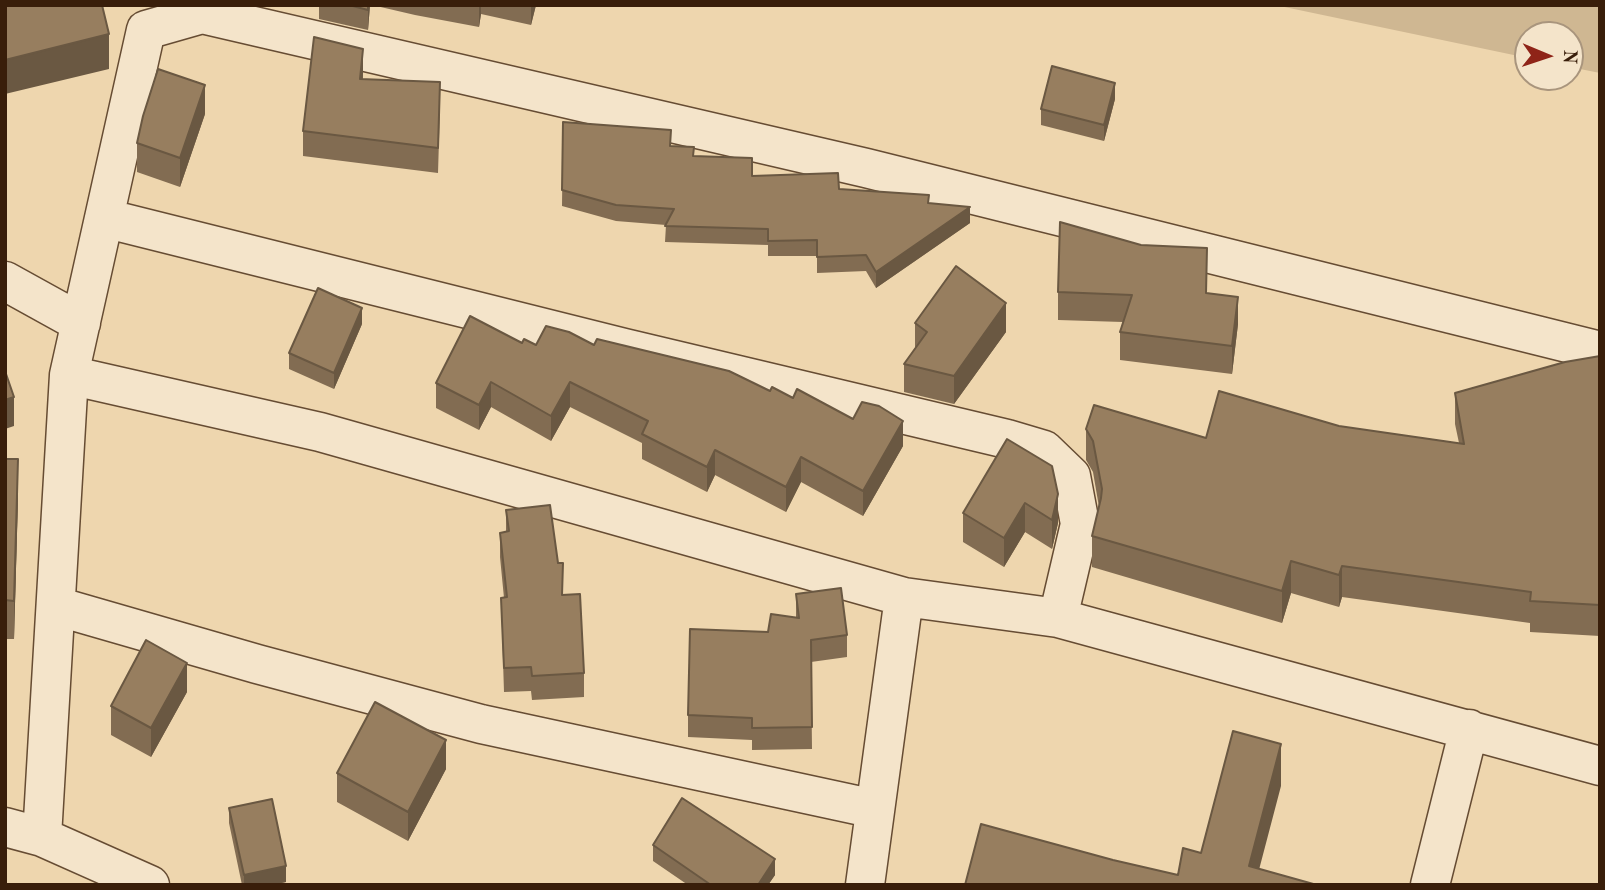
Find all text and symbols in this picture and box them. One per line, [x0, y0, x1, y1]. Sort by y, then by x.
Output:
north arrow [1514, 21, 1584, 91]
text: N [1559, 49, 1578, 64]

